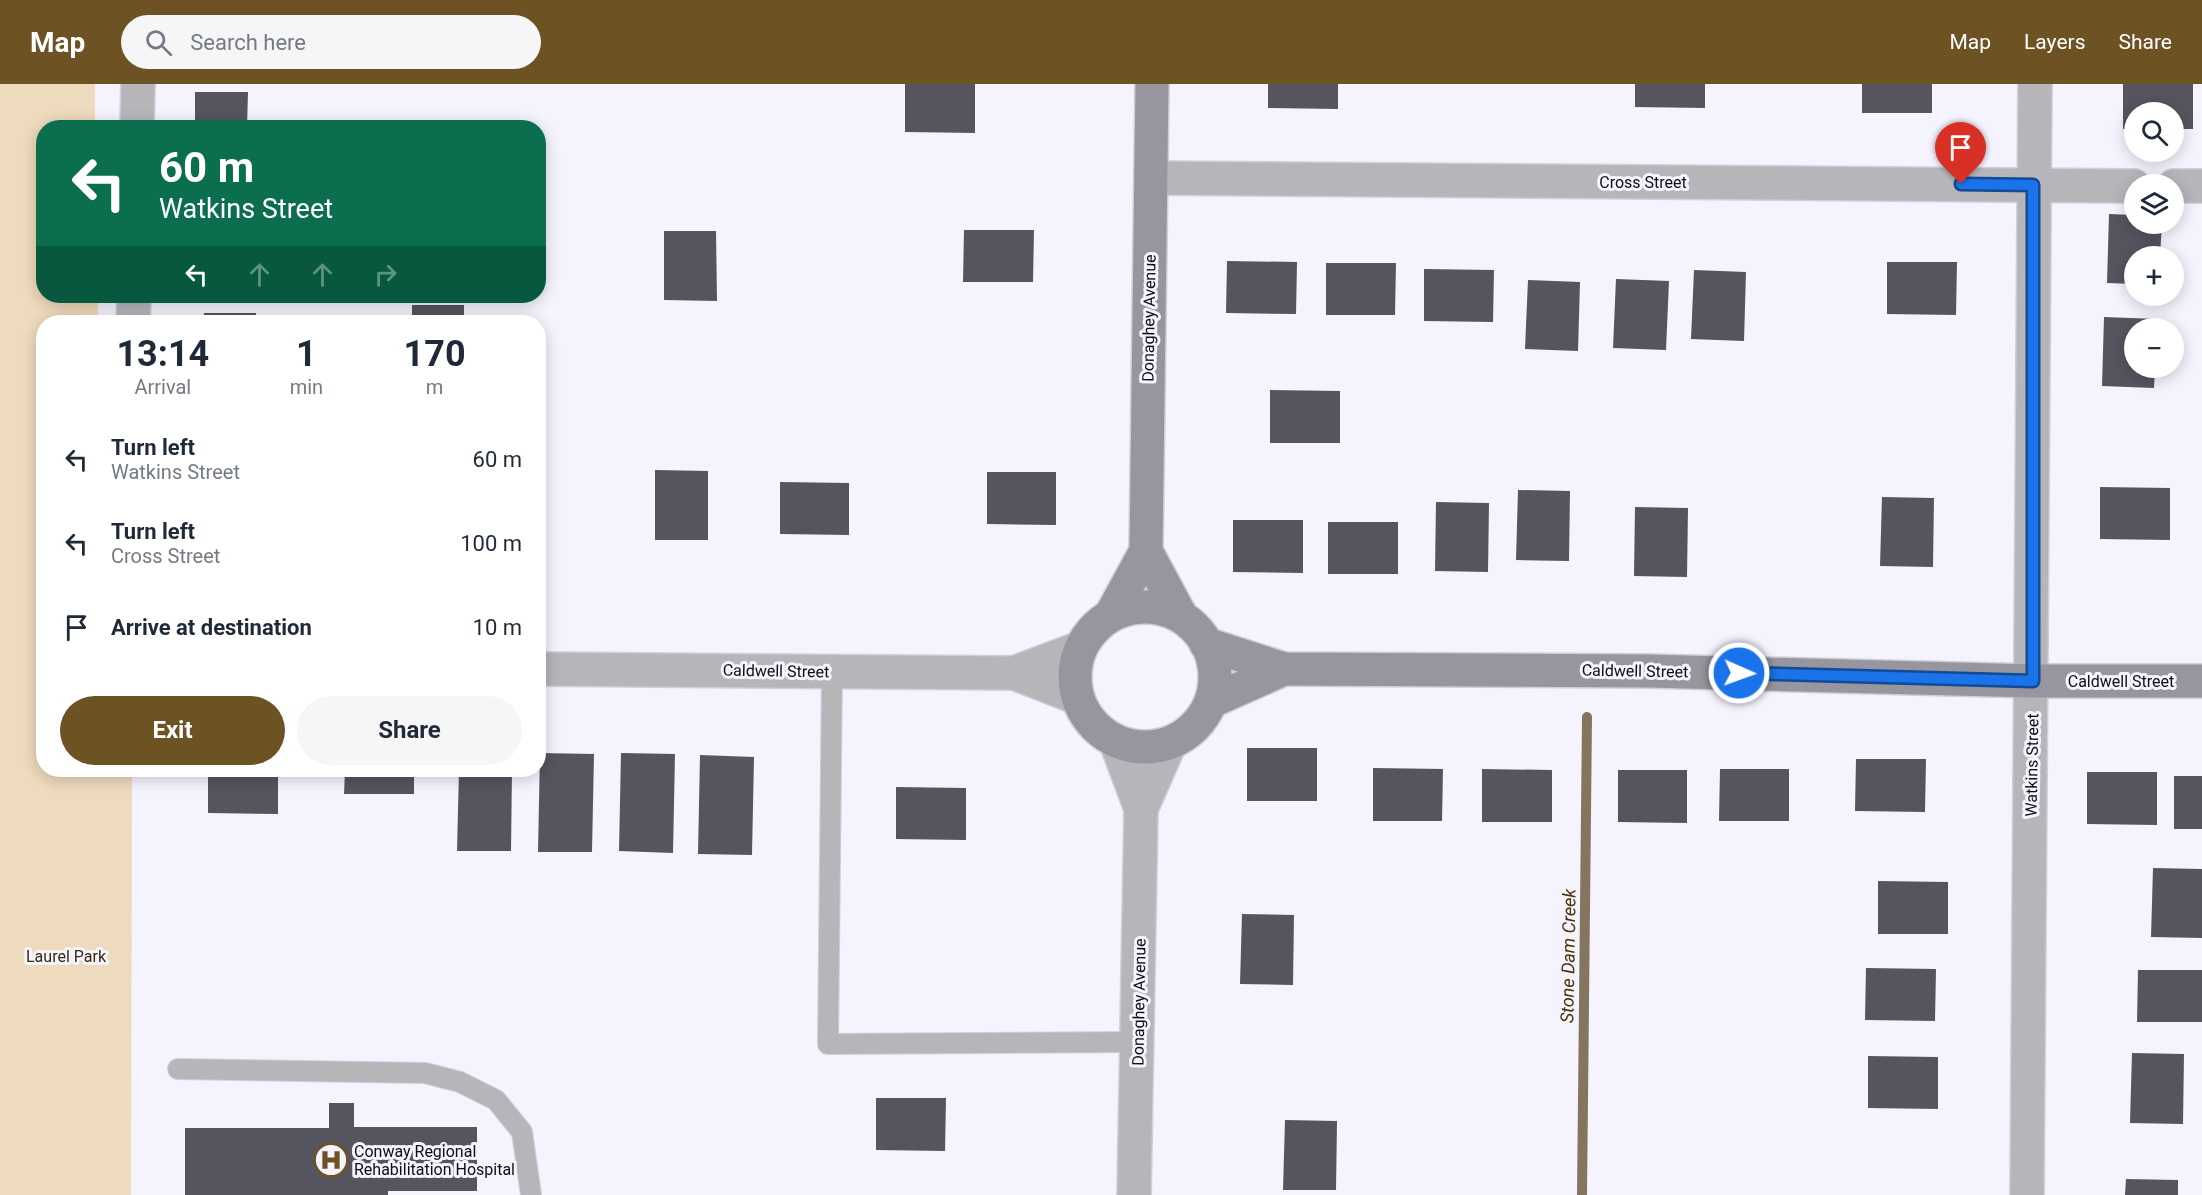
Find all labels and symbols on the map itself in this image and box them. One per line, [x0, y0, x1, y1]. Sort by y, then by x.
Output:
pin [1935, 122, 1986, 184]
street label: Cross Street [1599, 173, 1687, 192]
street label: Donaghey Avenue [1138, 254, 1160, 382]
position arrow [1707, 641, 1771, 705]
street label: Caldwell Street [723, 661, 829, 681]
street label: Caldwell Street [1582, 661, 1688, 681]
street label: Caldwell Street [2068, 672, 2174, 691]
street label: Watkins Street [2022, 713, 2042, 817]
water label: Stone Dam Creek [1556, 888, 1580, 1023]
street label: Donaghey Avenue [1128, 938, 1150, 1066]
park label: Laurel Park [26, 947, 107, 966]
hospital icon: Conway Regional Rehabilitation Hospital [313, 1142, 349, 1178]
place label: Conway Regional Rehabilitation Hospital [354, 1142, 515, 1179]

